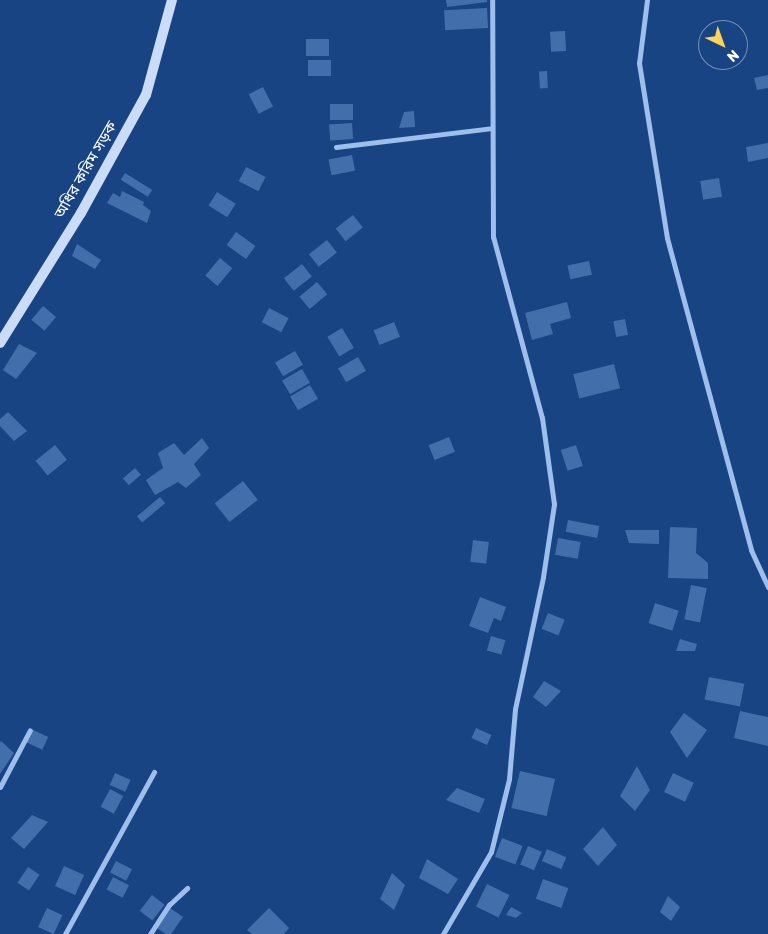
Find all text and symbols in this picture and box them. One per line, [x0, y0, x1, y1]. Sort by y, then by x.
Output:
north arrow [698, 20, 748, 70]
text: N [723, 46, 742, 65]
street label: অধির করিম সড়ক [51, 118, 121, 222]

